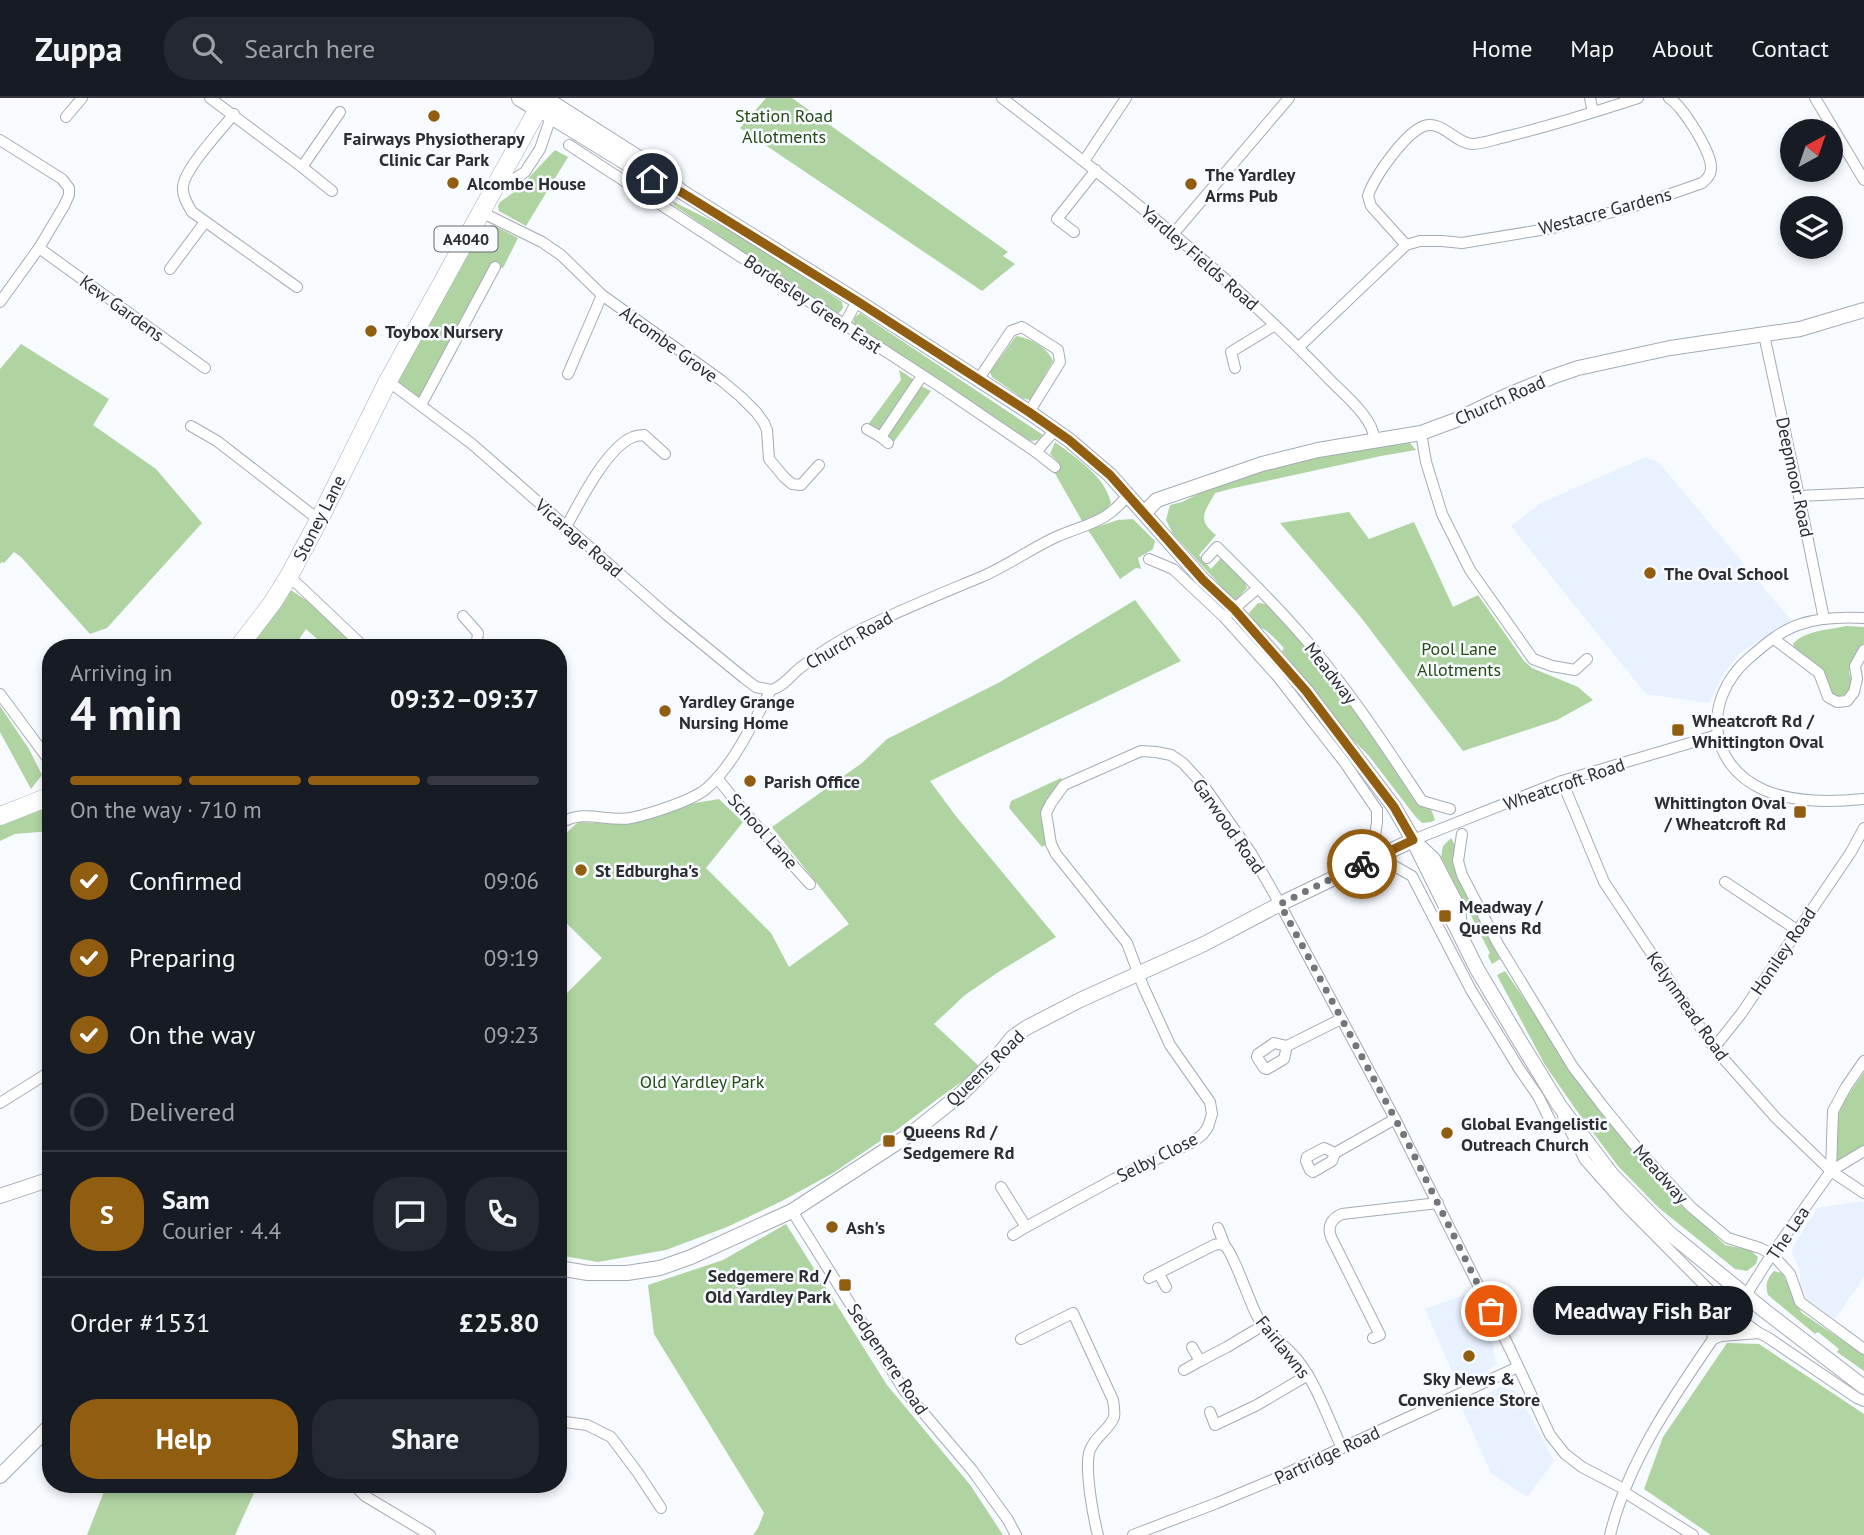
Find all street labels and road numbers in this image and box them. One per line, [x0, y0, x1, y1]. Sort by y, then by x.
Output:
street label: Westacre Gardens [1536, 182, 1674, 240]
street label: Yardley Fields Road [1136, 201, 1264, 315]
road number: A4040 [434, 226, 498, 252]
street label: Bordesley Green East [740, 249, 886, 359]
street label: Kew Gardens [75, 270, 169, 346]
street label: Alcombe Grove [615, 301, 723, 387]
street label: Church Road [1451, 370, 1549, 430]
street label: Deepmoor Road [1771, 415, 1819, 539]
street label: Stoney Lane [288, 471, 350, 565]
street label: Vicarage Road [530, 493, 628, 582]
street label: Church Road [801, 606, 897, 674]
street label: Meadway [1300, 637, 1363, 709]
street label: Wheatcroft Road [1500, 752, 1628, 816]
street label: Garwood Road [1188, 774, 1270, 878]
street label: School Lane [723, 788, 803, 874]
street label: Honiley Road [1745, 903, 1821, 999]
street label: Kelynmead Road [1642, 947, 1734, 1065]
street label: Queens Road [941, 1025, 1029, 1111]
street label: Selby Close [1113, 1127, 1201, 1187]
street label: Meadway [1628, 1139, 1694, 1209]
street label: The Lea [1762, 1202, 1814, 1264]
street label: Sedgemere Road [842, 1299, 934, 1419]
street label: Fairlawns [1251, 1311, 1315, 1383]
street label: Partridge Road [1271, 1421, 1383, 1489]

